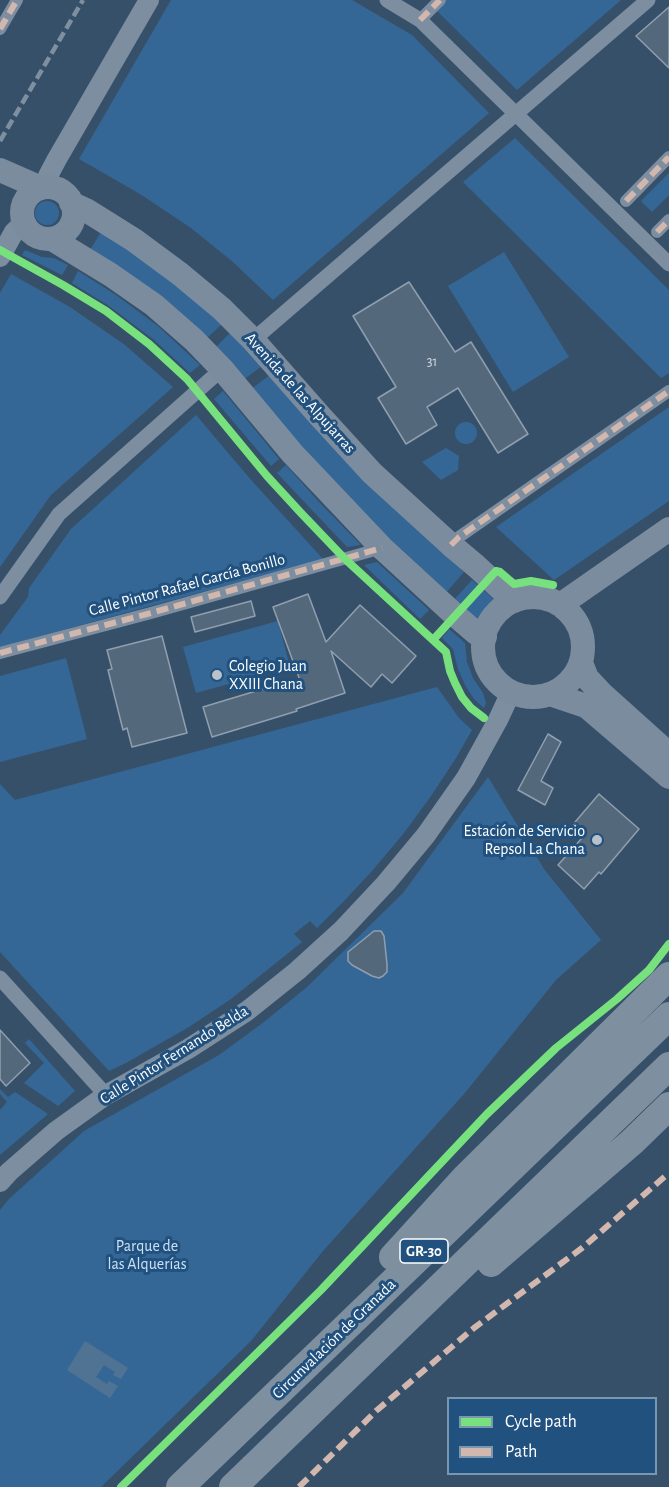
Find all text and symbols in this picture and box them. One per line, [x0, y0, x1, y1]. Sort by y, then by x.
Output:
street label: Avenida de las Alpujarras [241, 329, 359, 457]
house number: 31 [427, 354, 437, 370]
street label: Calle Pintor Rafael García Bonillo [87, 550, 287, 620]
place label: Colegio Juan XXIII Chana [229, 656, 307, 694]
marker: Colegio Juan XXIII Chana [210, 668, 224, 682]
place label: Estación de Servicio Repsol La Chana [463, 821, 585, 859]
marker: Estación de Servicio Repsol La Chana [590, 833, 604, 847]
street label: Calle Pintor Fernando Belda [96, 1001, 252, 1109]
park label: Parque de las Alquerías [107, 1236, 187, 1274]
road number: GR-30 [400, 1239, 448, 1263]
street label: Circunvalación de Granada [268, 1275, 400, 1403]
legend [447, 1397, 657, 1475]
text: Cycle path [505, 1413, 577, 1431]
text: Path [505, 1443, 537, 1461]

